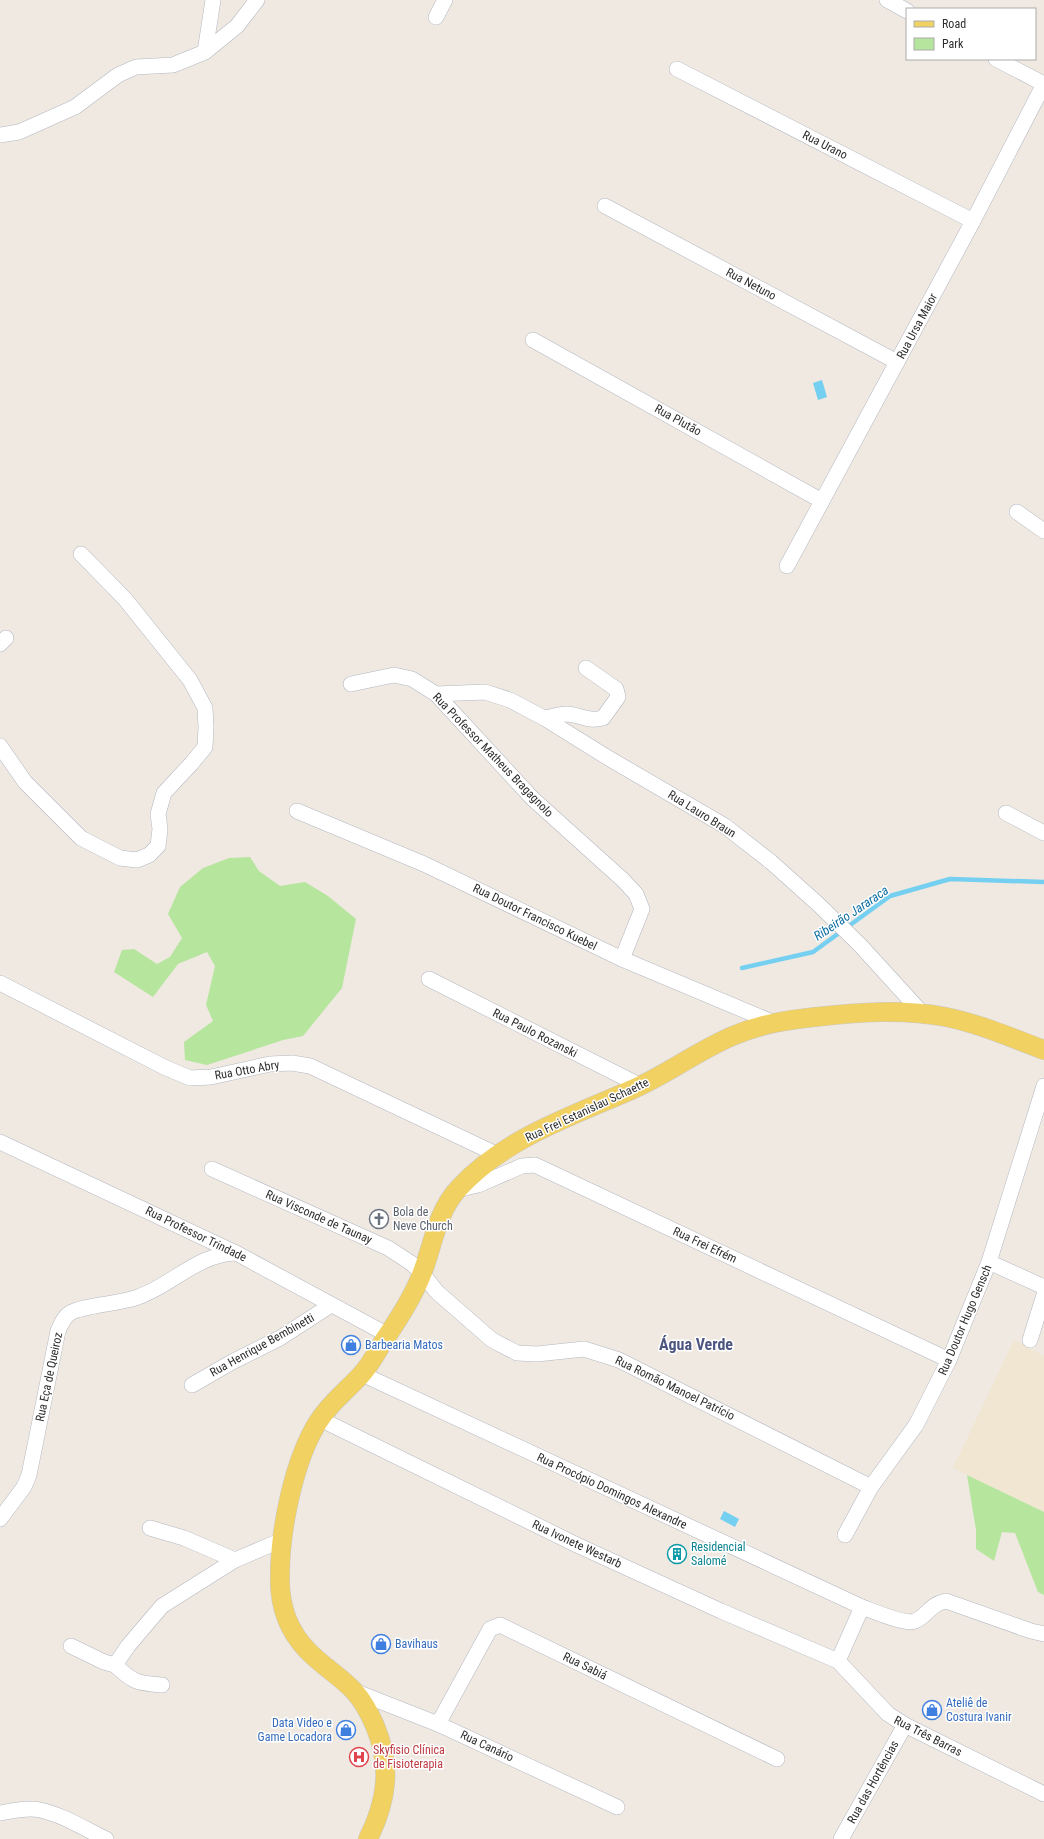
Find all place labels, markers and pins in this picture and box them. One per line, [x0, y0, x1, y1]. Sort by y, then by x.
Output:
place label: Bola de Neve Church [393, 1205, 453, 1233]
church icon: Bola de Neve Church [368, 1208, 390, 1230]
shop icon: Barbearia Matos [340, 1334, 362, 1356]
place label: Barbearia Matos [365, 1338, 443, 1352]
place label: Residencial Salomé [691, 1540, 745, 1568]
building icon: Residencial Salomé [666, 1543, 688, 1565]
shop icon: Bavihaus [370, 1633, 392, 1655]
place label: Bavihaus [395, 1637, 438, 1651]
place label: Ateliê de Costura Ivanir [946, 1696, 1012, 1724]
shop icon: Ateliê de Costura Ivanir [921, 1699, 943, 1721]
place label: Data Video e Game Locadora [258, 1716, 332, 1744]
shop icon: Data Video e Game Locadora [335, 1719, 357, 1741]
place label: Skyfisio Clínica de Fisioterapia [373, 1743, 445, 1771]
hospital icon: Skyfisio Clínica de Fisioterapia [348, 1746, 370, 1768]

